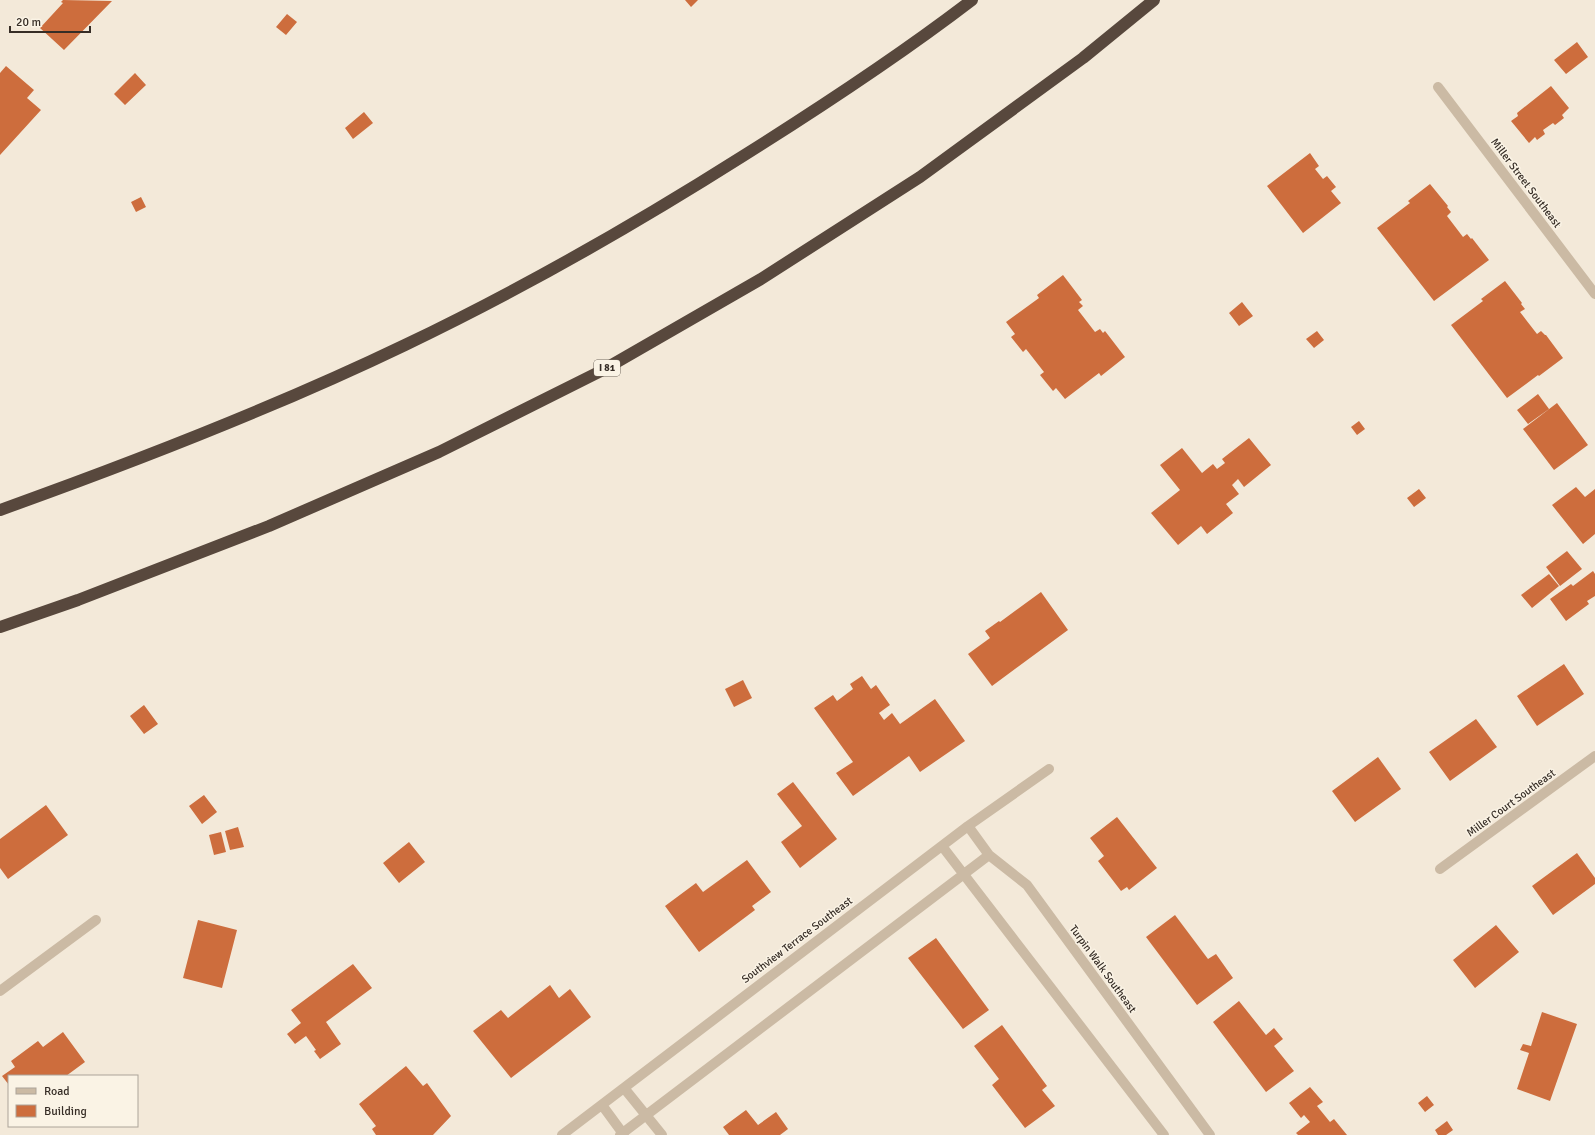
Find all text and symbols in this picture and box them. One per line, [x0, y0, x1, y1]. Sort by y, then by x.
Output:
scale bar [10, 8, 90, 34]
text: 20 m [16, 15, 41, 30]
street label: Miller Street Southeast [1488, 136, 1564, 230]
road number: I 81 [594, 360, 620, 376]
street label: Miller Court Southeast [1464, 766, 1558, 840]
street label: Southview Terrace Southeast [739, 894, 855, 986]
street label: Turpin Walk Southeast [1067, 923, 1139, 1015]
legend [8, 1075, 138, 1127]
text: Road [44, 1084, 70, 1099]
text: Building [44, 1104, 87, 1119]

